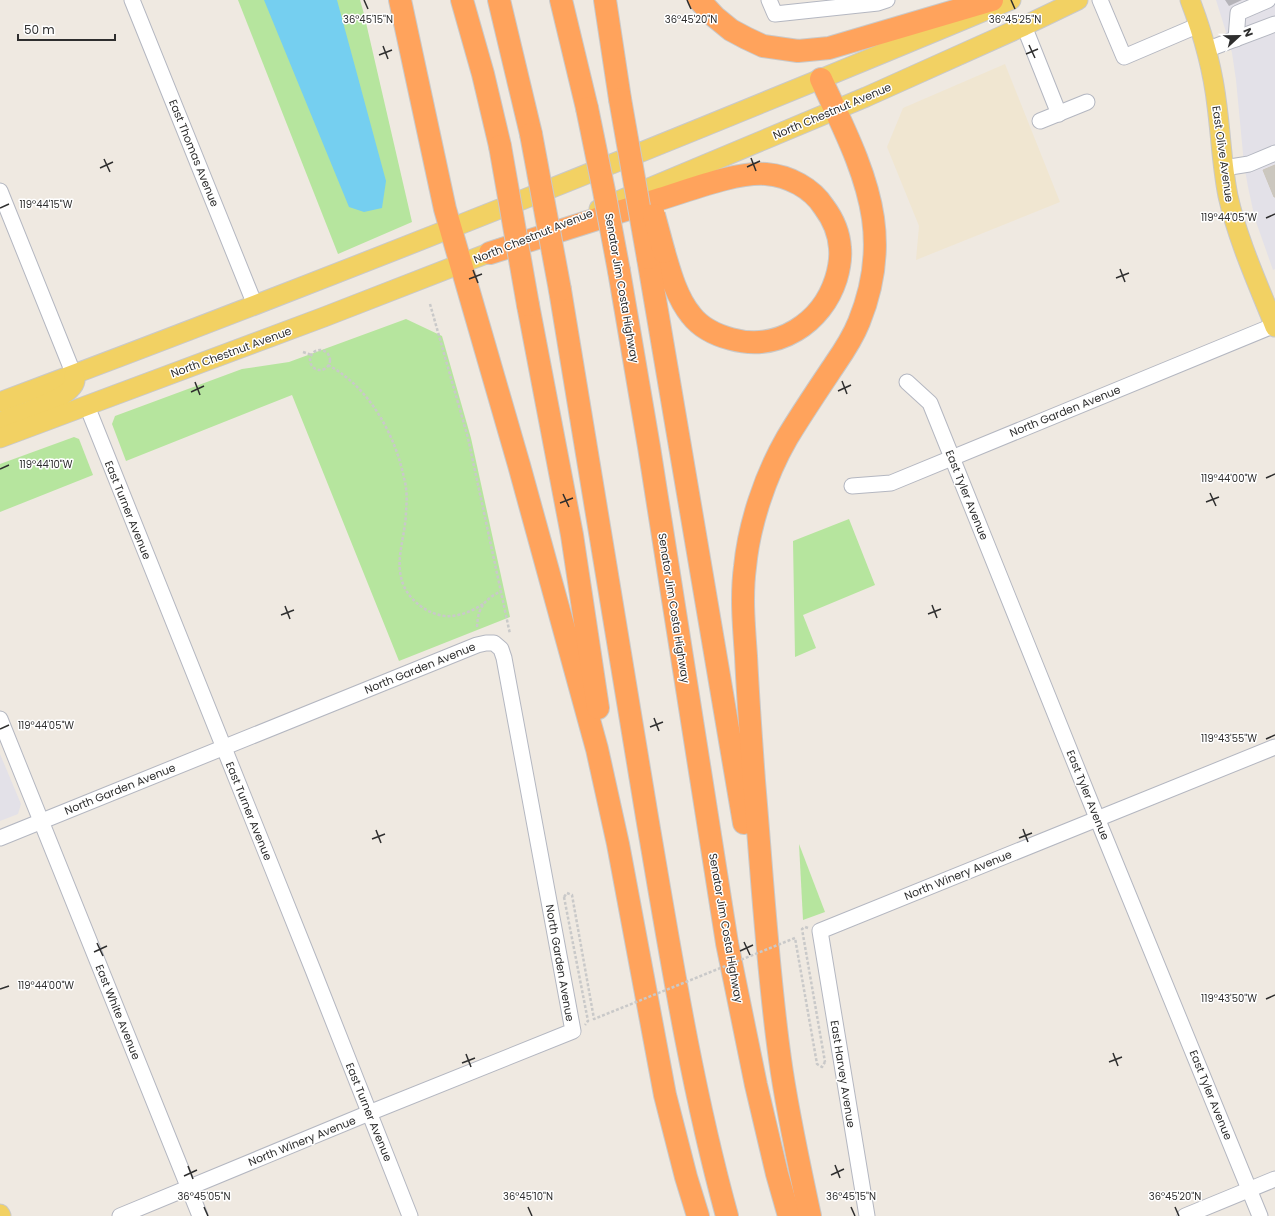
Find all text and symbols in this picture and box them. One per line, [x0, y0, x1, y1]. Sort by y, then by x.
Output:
text: 36°45'15"N [343, 12, 393, 27]
text: 36°45'20"N [665, 12, 717, 27]
text: 36°45'25"N [989, 12, 1041, 27]
scale bar [18, 16, 115, 42]
north arrow [1219, 16, 1259, 56]
text: 50 m [24, 21, 55, 38]
text: N [1239, 25, 1257, 39]
street label: North Chestnut Avenue [770, 79, 894, 143]
street label: East Thomas Avenue [165, 97, 223, 209]
street label: East Olive Avenue [1208, 105, 1238, 203]
text: 119°44'15"W [19, 197, 73, 212]
street label: North Chestnut Avenue [471, 205, 595, 267]
text: 119°44'05"W [1201, 210, 1257, 225]
street label: Senator Jim Costa Highway [601, 212, 643, 365]
street label: North Chestnut Avenue [168, 323, 294, 381]
street label: North Garden Avenue [1007, 381, 1123, 441]
street label: East Tyler Avenue [942, 448, 992, 543]
text: 119°44'10"W [19, 457, 73, 472]
street label: East Turner Avenue [101, 458, 155, 562]
text: 119°44'00"W [1201, 471, 1257, 486]
street label: Senator Jim Costa Highway [654, 532, 694, 685]
street label: North Garden Avenue [362, 638, 478, 698]
text: 119°44'05"W [18, 718, 74, 733]
text: 119°43'55"W [1201, 731, 1257, 746]
street label: East Tyler Avenue [1063, 748, 1113, 843]
street label: North Garden Avenue [62, 759, 178, 819]
street label: East Turner Avenue [222, 759, 276, 863]
street label: North Winery Avenue [902, 846, 1014, 904]
street label: Senator Jim Costa Highway [705, 852, 747, 1005]
street label: North Garden Avenue [542, 903, 578, 1023]
street label: East White Avenue [92, 962, 144, 1062]
text: 119°44'00"W [18, 978, 74, 993]
text: 119°43'50"W [1201, 991, 1257, 1006]
street label: East Harvey Avenue [827, 1019, 859, 1129]
street label: East Tyler Avenue [1186, 1048, 1236, 1143]
street label: East Turner Avenue [342, 1060, 396, 1164]
street label: North Winery Avenue [246, 1112, 358, 1170]
text: 36°45'05"N [177, 1189, 231, 1204]
text: 36°45'10"N [503, 1189, 553, 1204]
text: 36°45'15"N [826, 1189, 876, 1204]
text: 36°45'20"N [1149, 1189, 1201, 1204]

